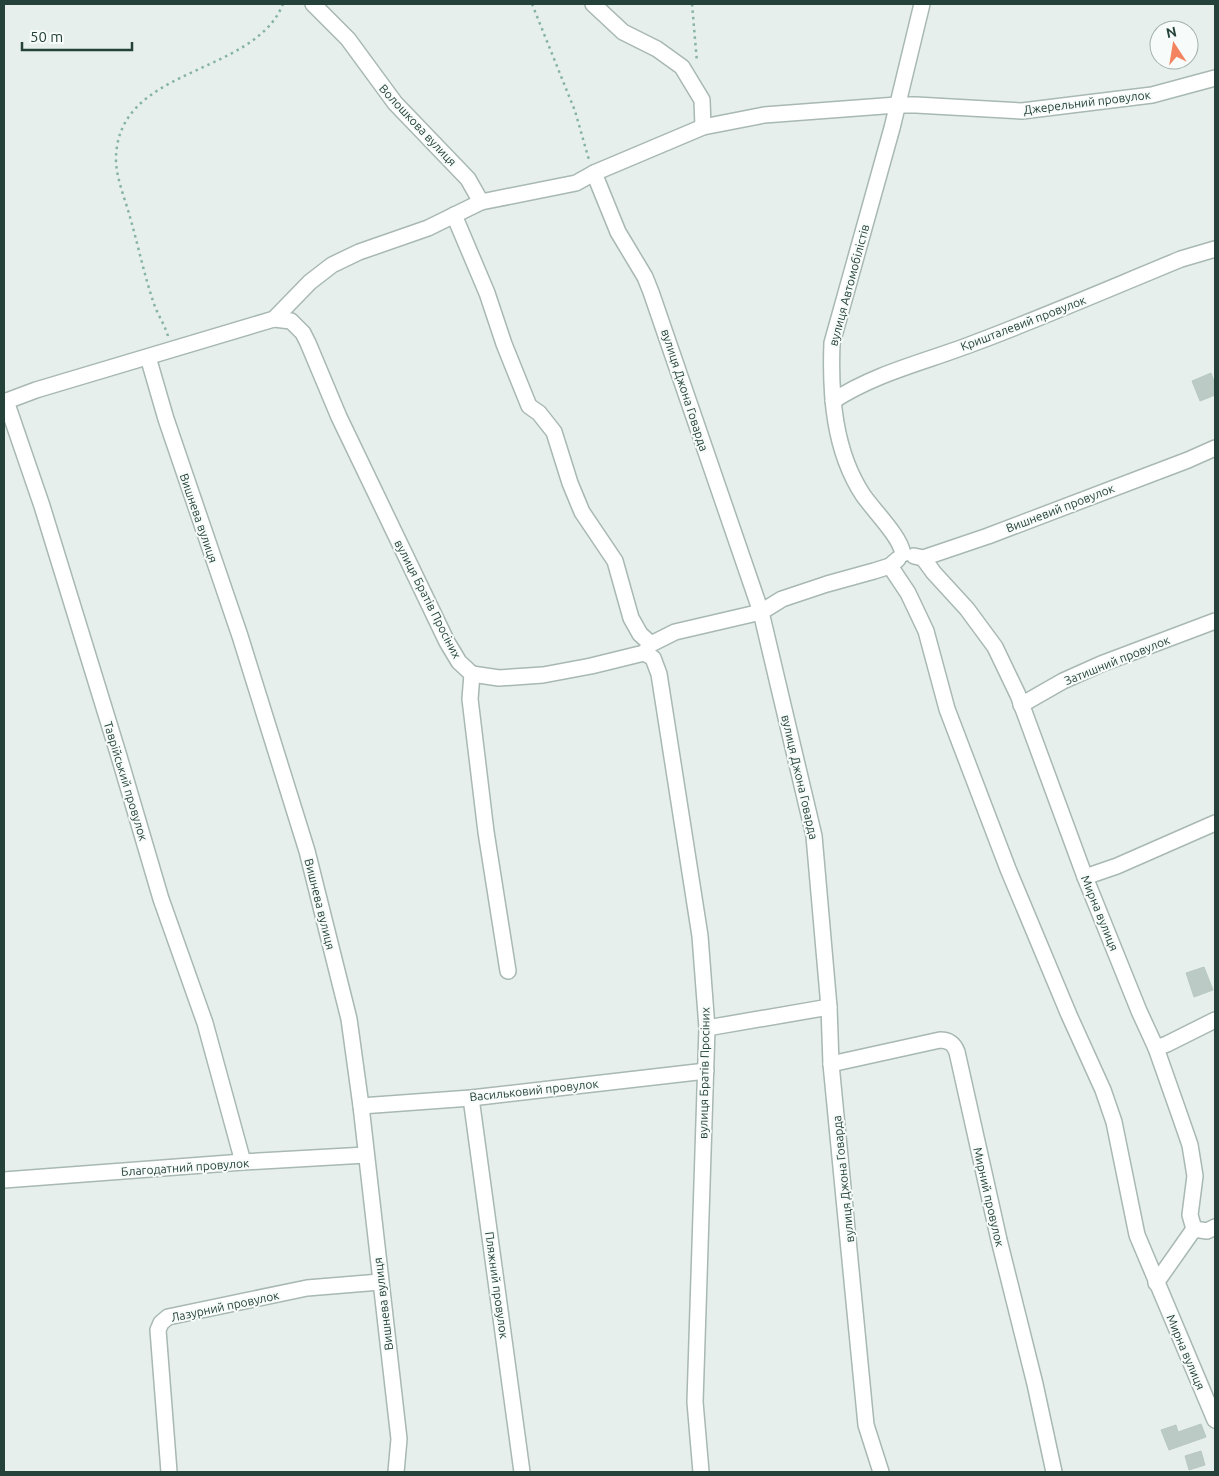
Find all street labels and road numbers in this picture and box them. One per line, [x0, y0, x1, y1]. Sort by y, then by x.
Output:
street label: Волошкова вулиця [377, 82, 459, 168]
street label: Джерельний провулок [1023, 88, 1151, 116]
street label: вулиця Автомобілістів [826, 223, 872, 347]
street label: Кришталевий провулок [958, 293, 1088, 353]
street label: вулиця Джона Говарда [659, 327, 711, 453]
street label: Вишнева вулиця [178, 472, 220, 564]
street label: Вишневий провулок [1004, 481, 1116, 535]
street label: вулиця Братів Просіних [392, 537, 464, 661]
street label: Затишний провулок [1062, 633, 1172, 687]
street label: вулиця Джона Говарда [779, 713, 821, 841]
street label: Таврійський провулок [102, 720, 150, 842]
street label: Вишнева вулиця [302, 857, 338, 951]
street label: Мирна вулиця [1079, 873, 1121, 953]
street label: вулиця Братів Просіних [696, 1007, 712, 1139]
street label: Васильковий провулок [469, 1077, 599, 1103]
street label: вулиця Джона Говарда [830, 1115, 856, 1243]
street label: Мирний провулок [971, 1146, 1007, 1248]
street label: Благодатний провулок [121, 1156, 249, 1178]
street label: Пляжний провулок [483, 1231, 511, 1339]
street label: Вишнева вулиця [371, 1257, 395, 1351]
street label: Лазурний провулок [170, 1288, 280, 1324]
street label: Мирна вулиця [1164, 1313, 1208, 1391]

